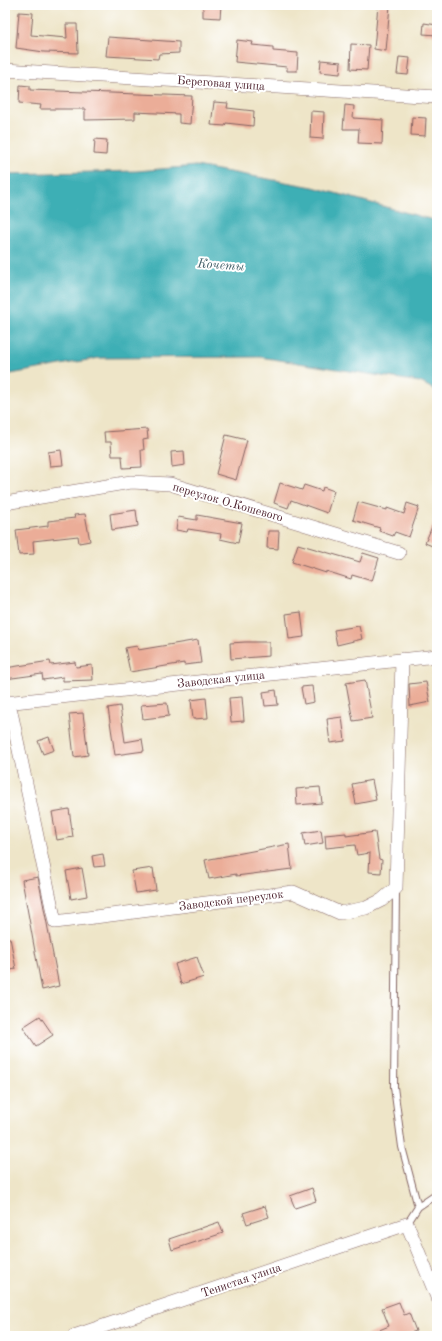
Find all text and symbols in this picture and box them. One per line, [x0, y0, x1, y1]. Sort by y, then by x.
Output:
street label: Береговая улица [176, 75, 265, 93]
water label: Кочеты [196, 257, 245, 274]
street label: переулок О.Кошевого [171, 481, 284, 524]
street label: Заводская улица [177, 669, 266, 691]
street label: Заводской переулок [178, 889, 284, 913]
street label: Тенистая улица [200, 1262, 283, 1300]

